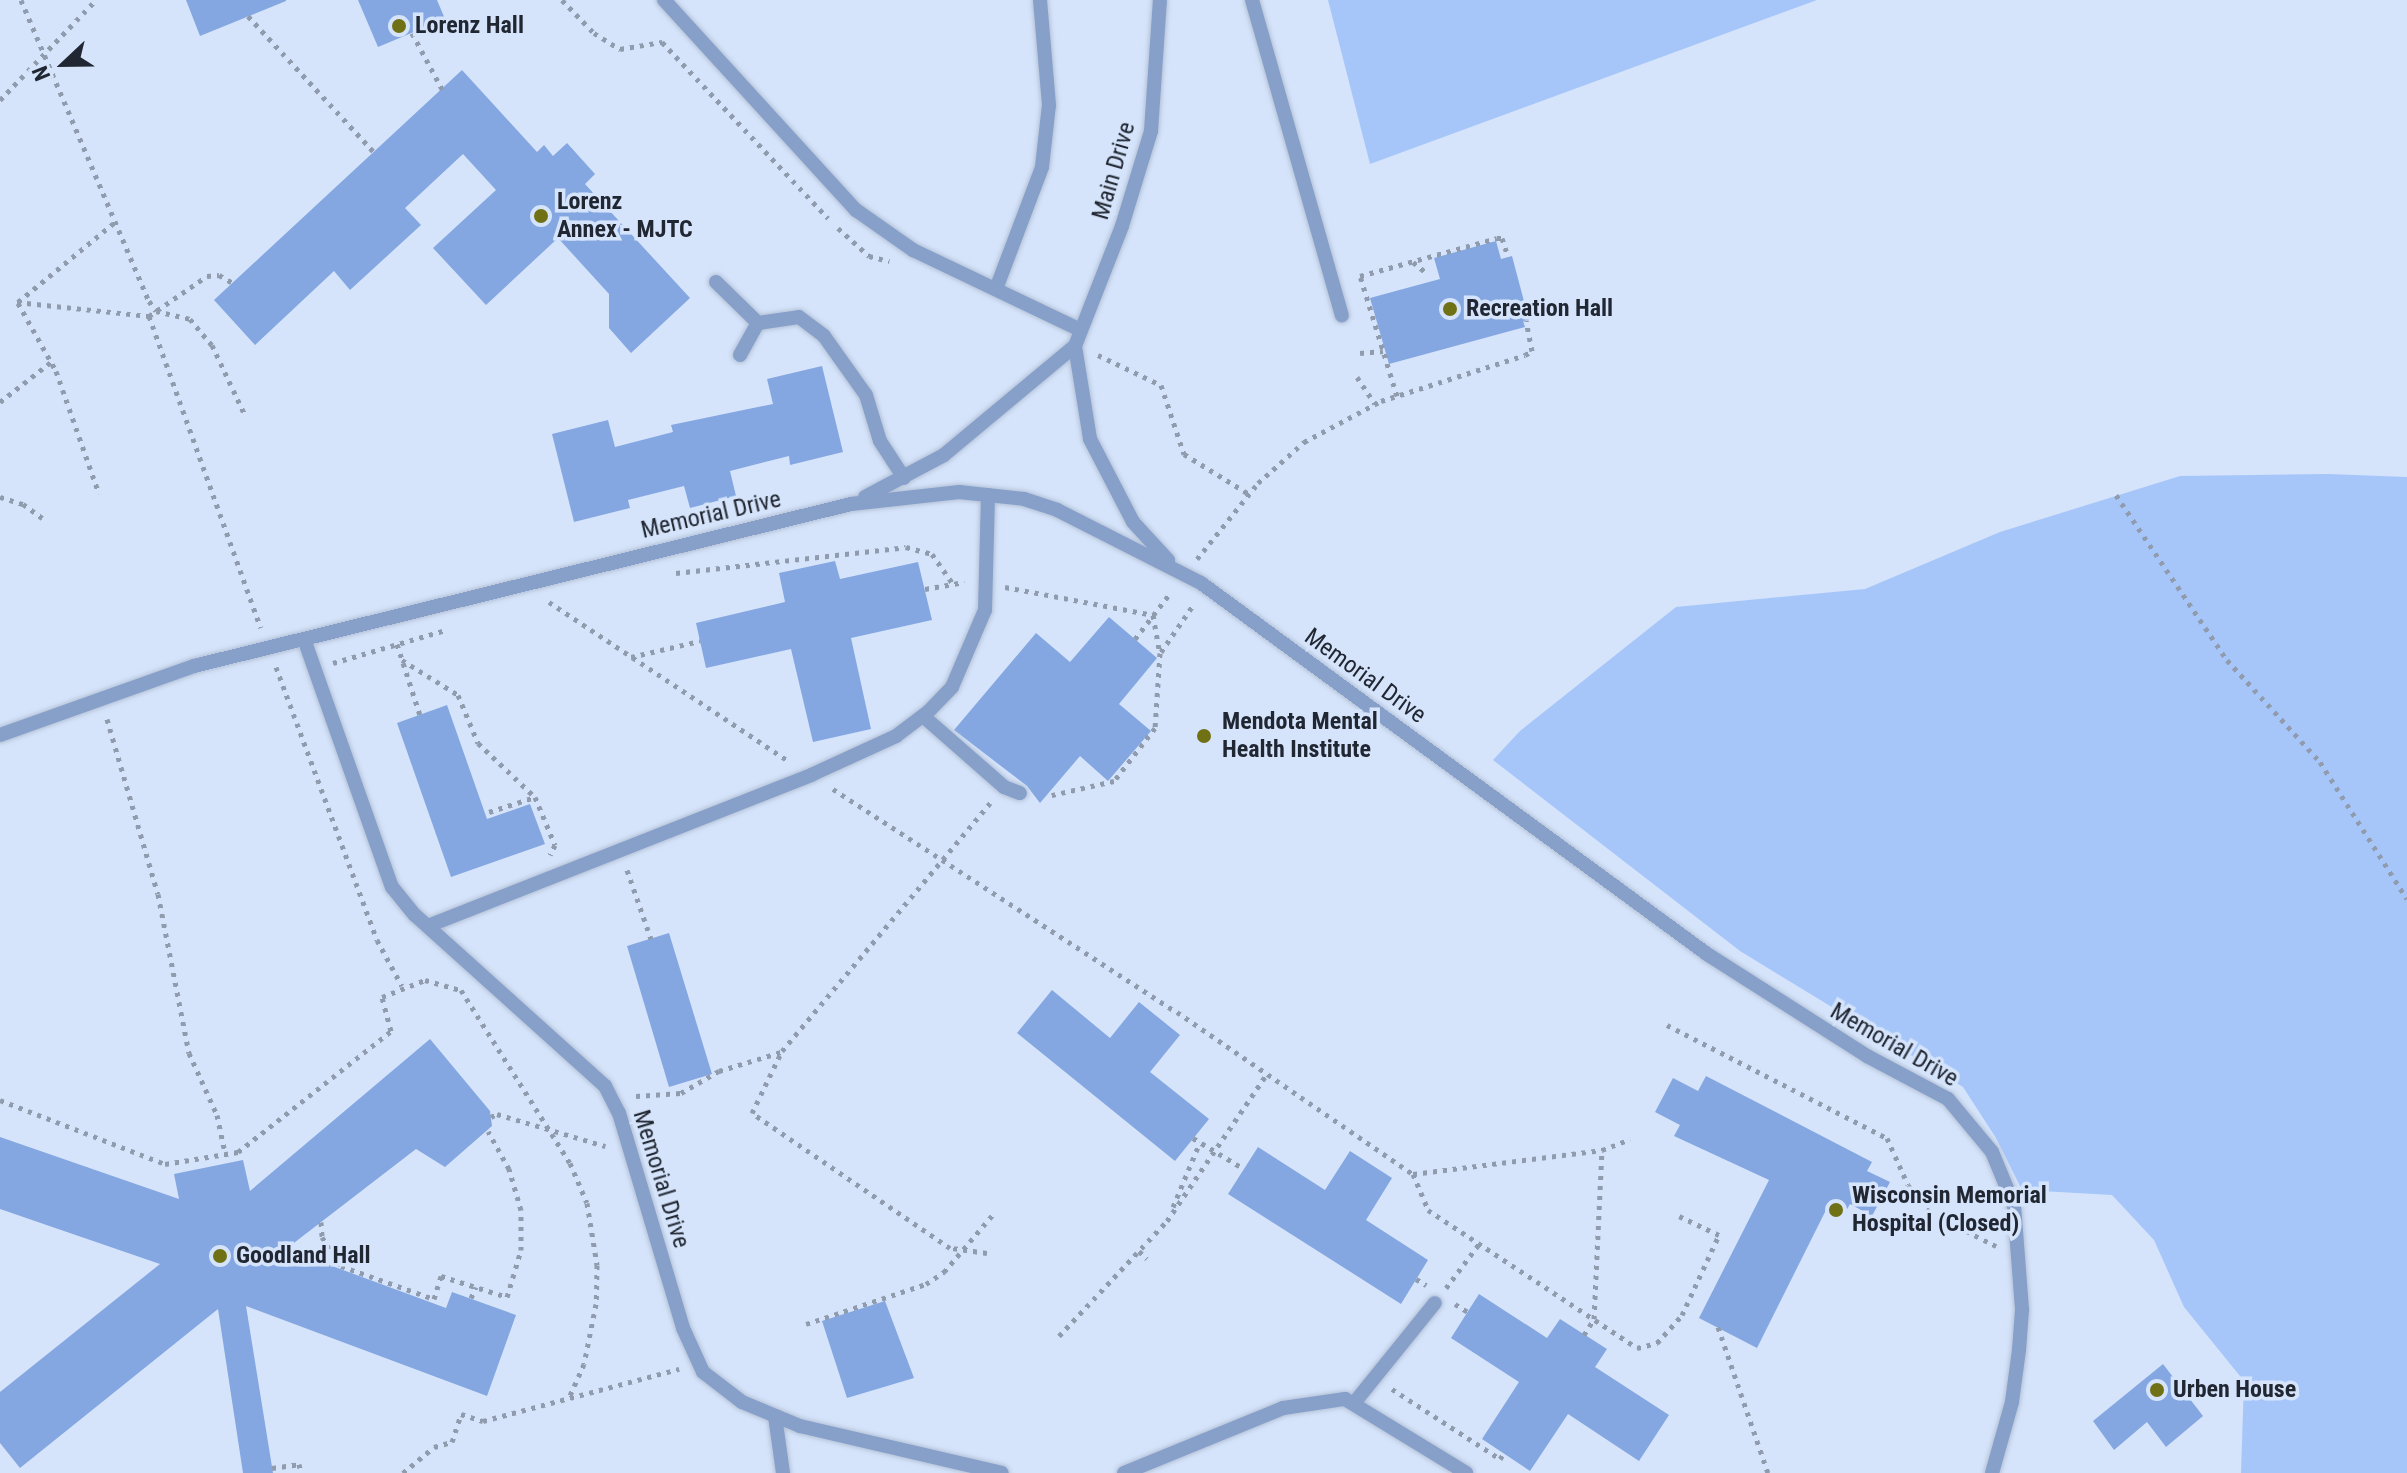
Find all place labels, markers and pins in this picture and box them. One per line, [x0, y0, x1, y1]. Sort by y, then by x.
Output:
place label: Lorenz Hall [415, 12, 524, 40]
marker: Lorenz Hall [390, 17, 408, 35]
place label: Lorenz Annex - MJTC [557, 188, 693, 244]
marker: Lorenz Annex - MJTC [532, 207, 550, 225]
place label: Recreation Hall [1466, 295, 1613, 323]
marker: Recreation Hall [1441, 300, 1459, 318]
place label: Mendota Mental Health Institute [1222, 708, 1378, 764]
marker: Mendota Mental Health Institute [1193, 725, 1215, 747]
place label: Wisconsin Memorial Hospital (Closed) [1852, 1182, 2047, 1238]
marker: Wisconsin Memorial Hospital (Closed) [1827, 1201, 1845, 1219]
place label: Goodland Hall [236, 1242, 371, 1270]
marker: Goodland Hall [211, 1247, 229, 1265]
place label: Urben House [2173, 1376, 2296, 1404]
marker: Urben House [2148, 1381, 2166, 1399]

